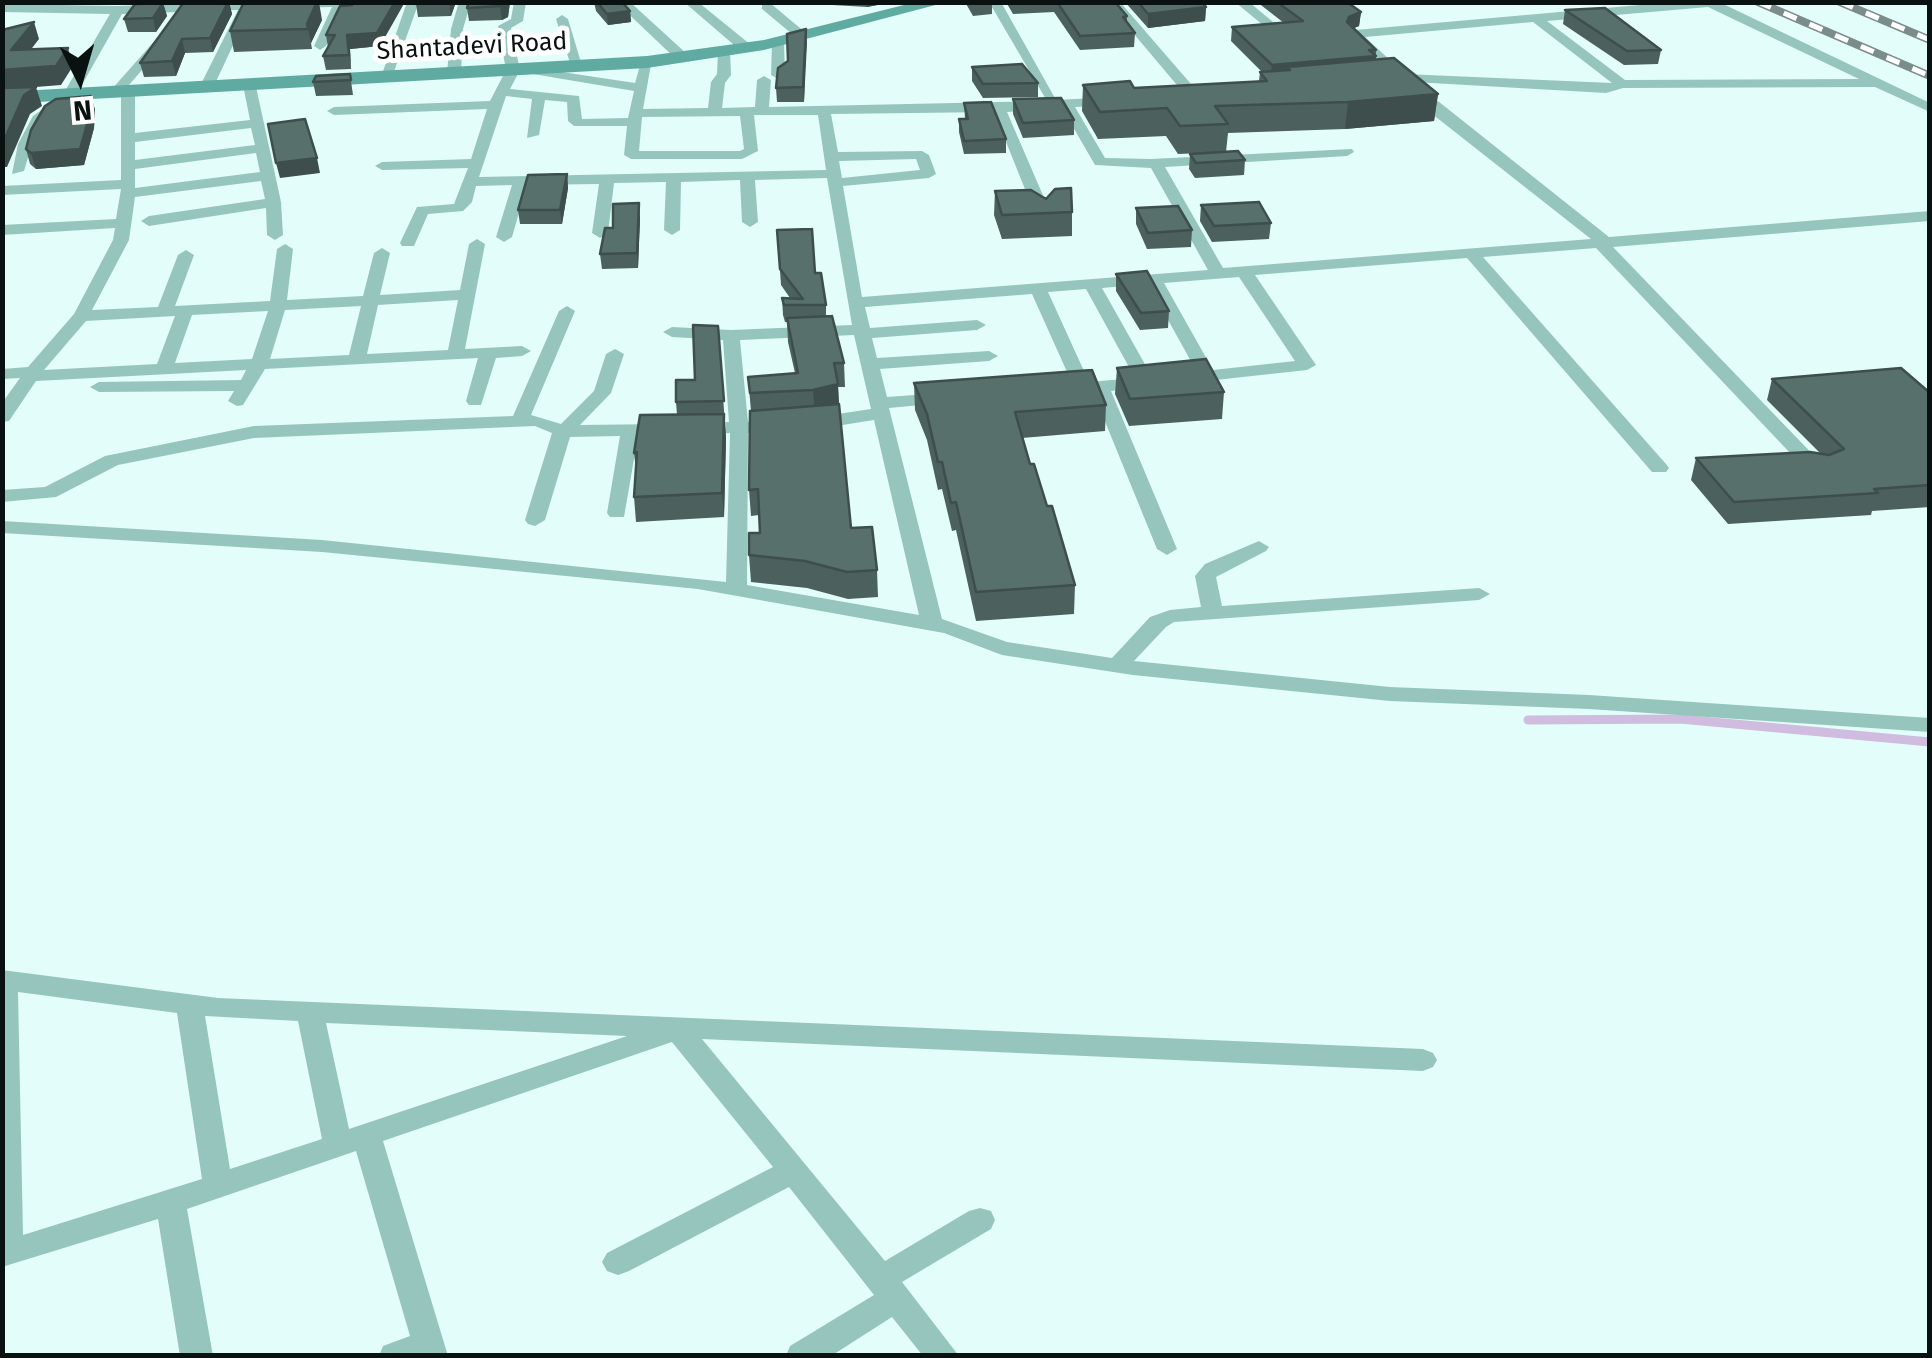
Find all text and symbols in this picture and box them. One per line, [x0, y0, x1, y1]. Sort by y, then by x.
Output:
street label: Shantadevi Road [376, 27, 568, 67]
north arrow [30, 30, 130, 130]
text: N [72, 93, 93, 128]

